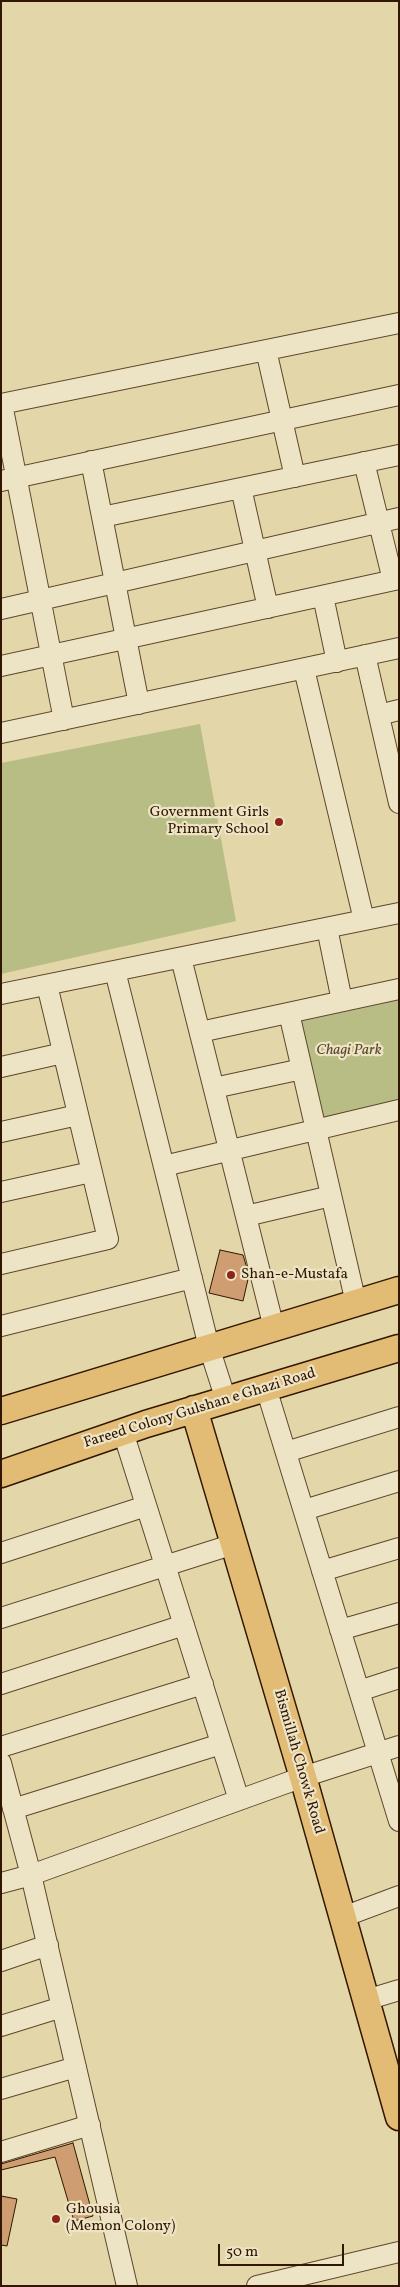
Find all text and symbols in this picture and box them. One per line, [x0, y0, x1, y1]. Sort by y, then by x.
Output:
place label: Government Girls Primary School [150, 804, 269, 839]
marker: Government Girls Primary School [273, 816, 285, 828]
park label: Chagi Park [316, 1042, 382, 1060]
place label: Shan-e-Mustafa [241, 1266, 348, 1284]
marker: Shan-e-Mustafa [225, 1269, 237, 1281]
street label: Fareed Colony Gulshan e Ghazi Road [82, 1365, 318, 1453]
street label: Bismillah Chowk Road [269, 1688, 327, 1836]
place label: Ghousia (Memon Colony) [66, 2201, 175, 2236]
marker: Ghousia (Memon Colony) [50, 2213, 62, 2225]
scale bar [220, 2234, 346, 2266]
text: 50 m [226, 2242, 258, 2263]

